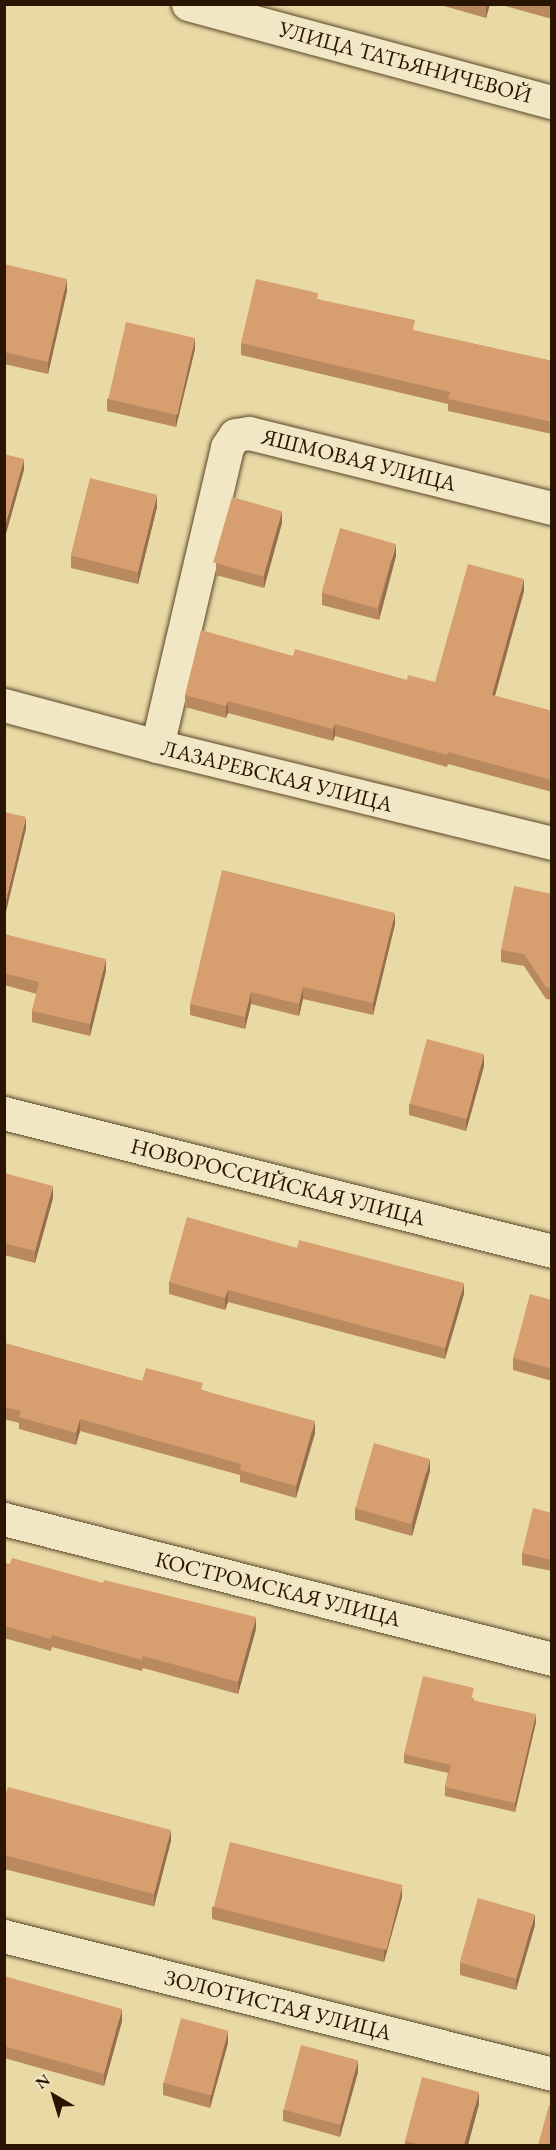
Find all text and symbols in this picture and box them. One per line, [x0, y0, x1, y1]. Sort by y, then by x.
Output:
street label: УЛИЦА ТАТЬЯНИЧЕВОЙ [276, 16, 534, 108]
street label: ЯШМОВАЯ УЛИЦА [259, 423, 459, 497]
street label: ЛАЗАРЕВСКАЯ УЛИЦА [159, 734, 395, 818]
street label: НОВОРОССИЙСКАЯ УЛИЦА [128, 1133, 428, 1231]
street label: КОСТРОМСКАЯ УЛИЦА [153, 1546, 403, 1632]
street label: ЗОЛОТИСТАЯ УЛИЦА [162, 1964, 394, 2046]
north arrow [24, 2066, 84, 2126]
text: N [31, 2069, 54, 2094]

